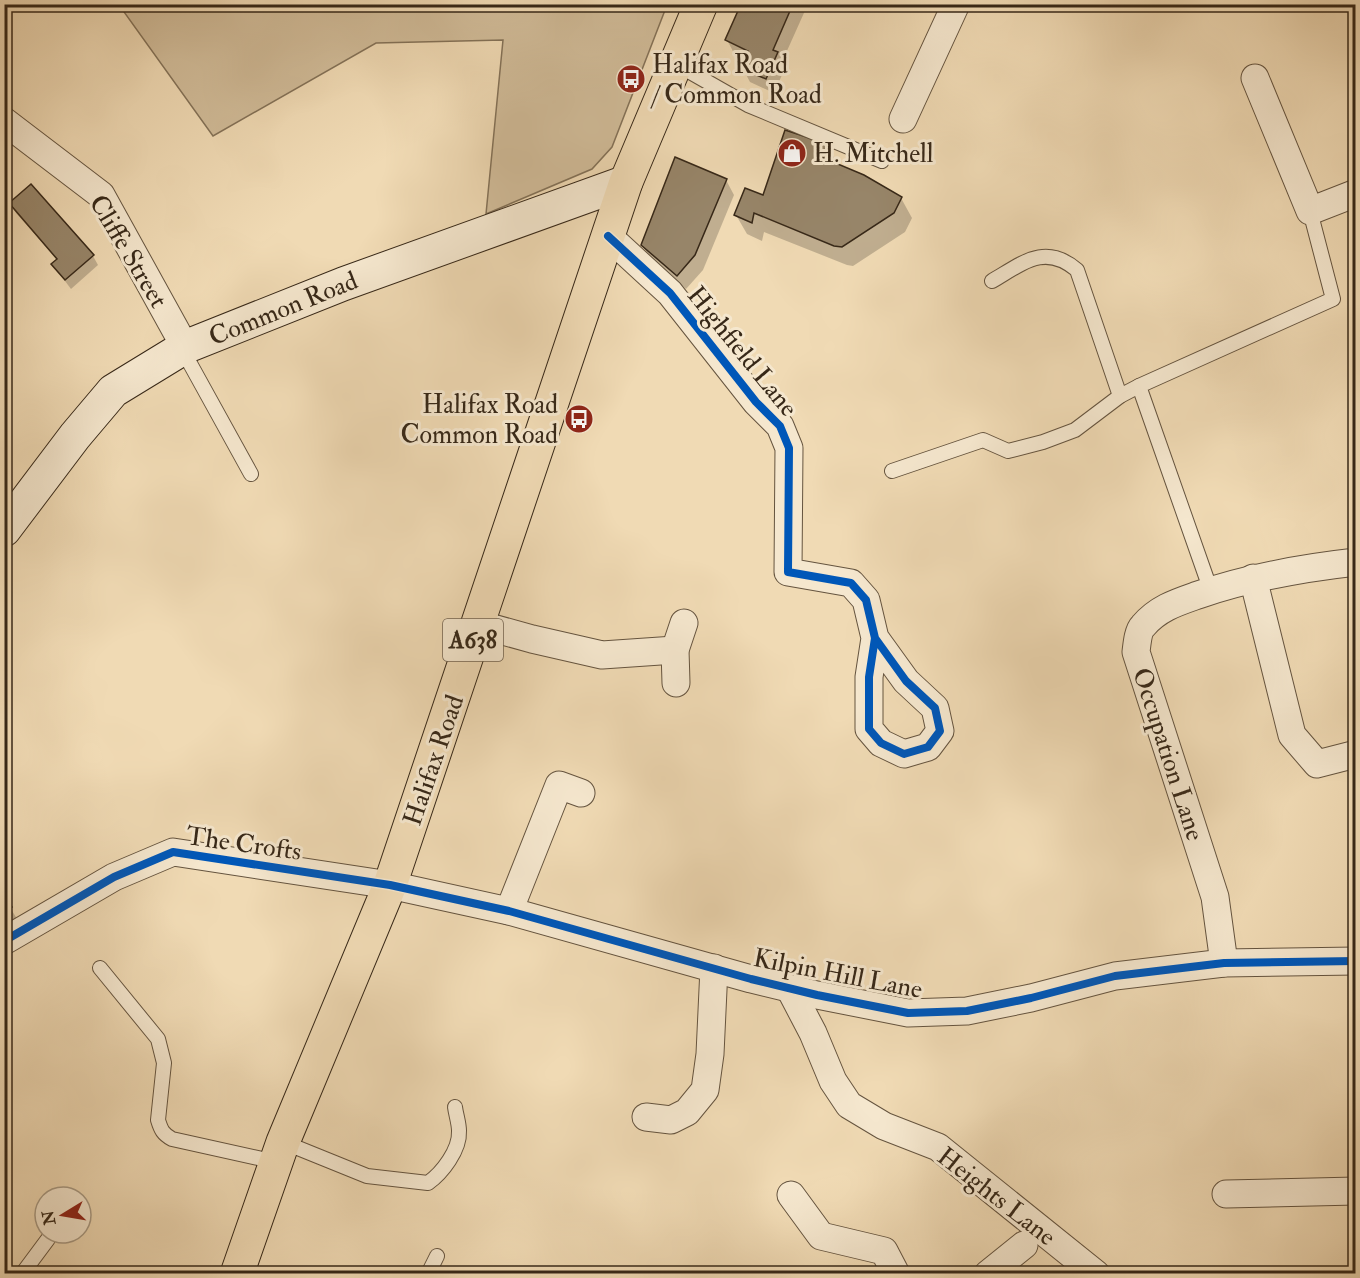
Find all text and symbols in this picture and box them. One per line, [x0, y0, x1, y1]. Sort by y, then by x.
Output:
place label: Halifax Road / Common Road [650, 49, 822, 111]
bus stop icon: Halifax Road / Common Road [615, 63, 647, 95]
shop icon: H. Mitchell [776, 137, 808, 169]
place label: H. Mitchell [813, 138, 934, 170]
street label: Cliffe Street [82, 189, 174, 314]
street label: Common Road [204, 265, 363, 353]
street label: Highfield Lane [680, 280, 805, 423]
place label: Halifax Road Common Road [400, 389, 558, 451]
bus stop icon: Halifax Road Common Road [563, 403, 595, 435]
road number: A638 [443, 619, 503, 661]
street label: Occupation Lane [1124, 664, 1211, 845]
street label: Halifax Road [397, 691, 471, 830]
street label: The Crofts [184, 820, 304, 868]
street label: Kilpin Hill Lane [750, 942, 925, 1007]
street label: Heights Lane [931, 1141, 1062, 1253]
north arrow [33, 1185, 93, 1245]
text: N [38, 1208, 61, 1228]

